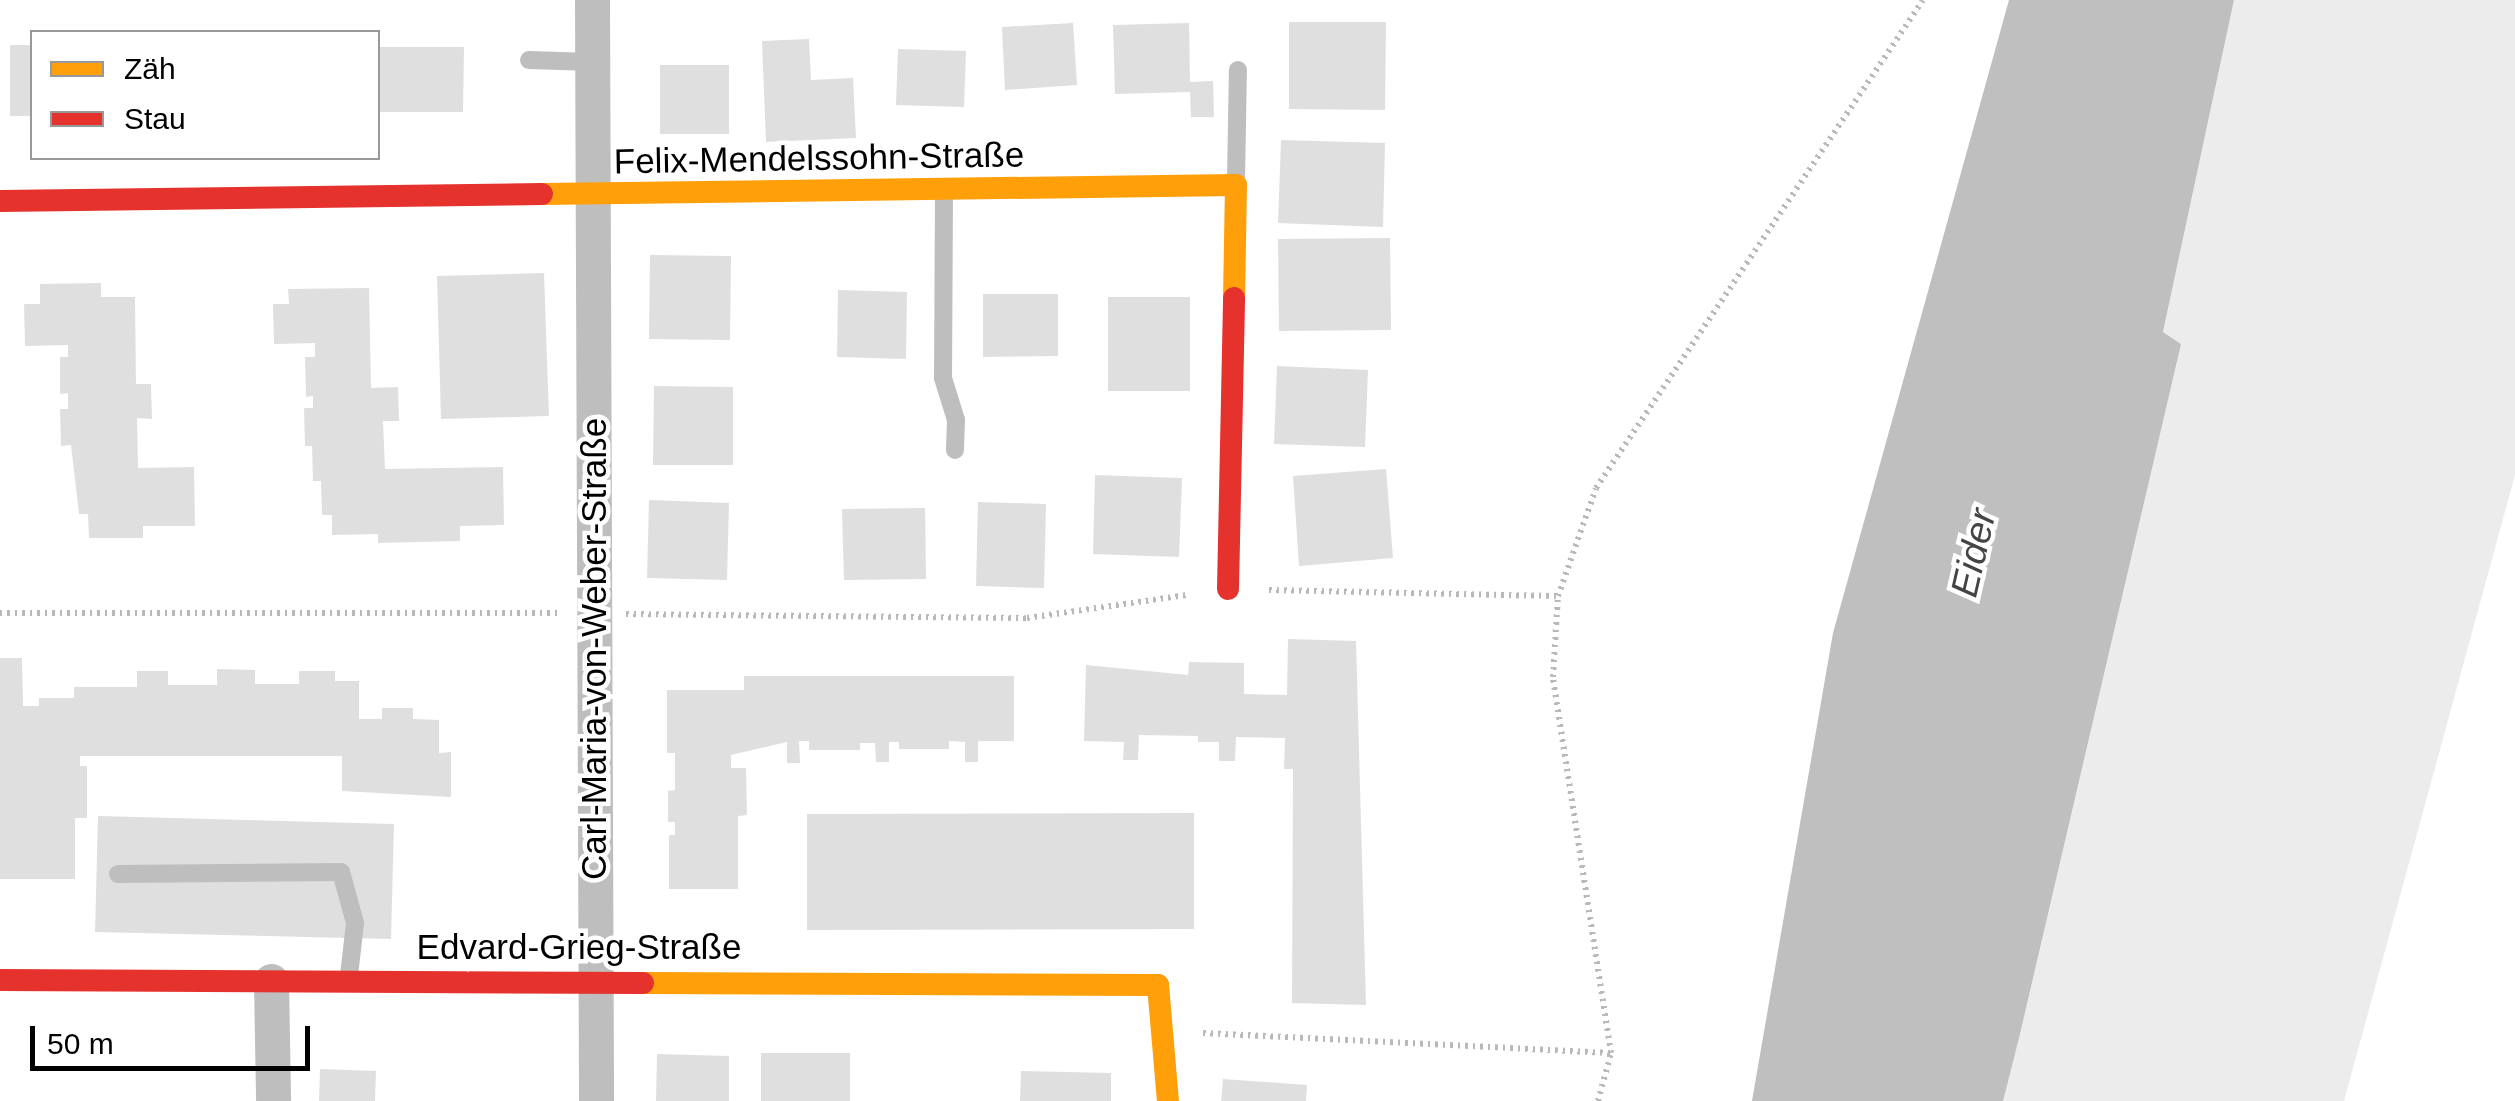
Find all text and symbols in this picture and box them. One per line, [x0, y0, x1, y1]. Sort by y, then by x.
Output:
legend [30, 30, 380, 160]
text: Zäh [124, 52, 176, 85]
text: Stau [124, 102, 186, 135]
street label: Felix-Mendelssohn-Straße [613, 133, 1025, 183]
street label: Carl-Maria-von-Weber-Straße [573, 418, 615, 880]
water label: Eider [1942, 505, 2006, 601]
street label: Edvard-Grieg-Straße [417, 926, 741, 968]
scale bar [35, 1006, 315, 1068]
text: 50 m [47, 1027, 114, 1060]

